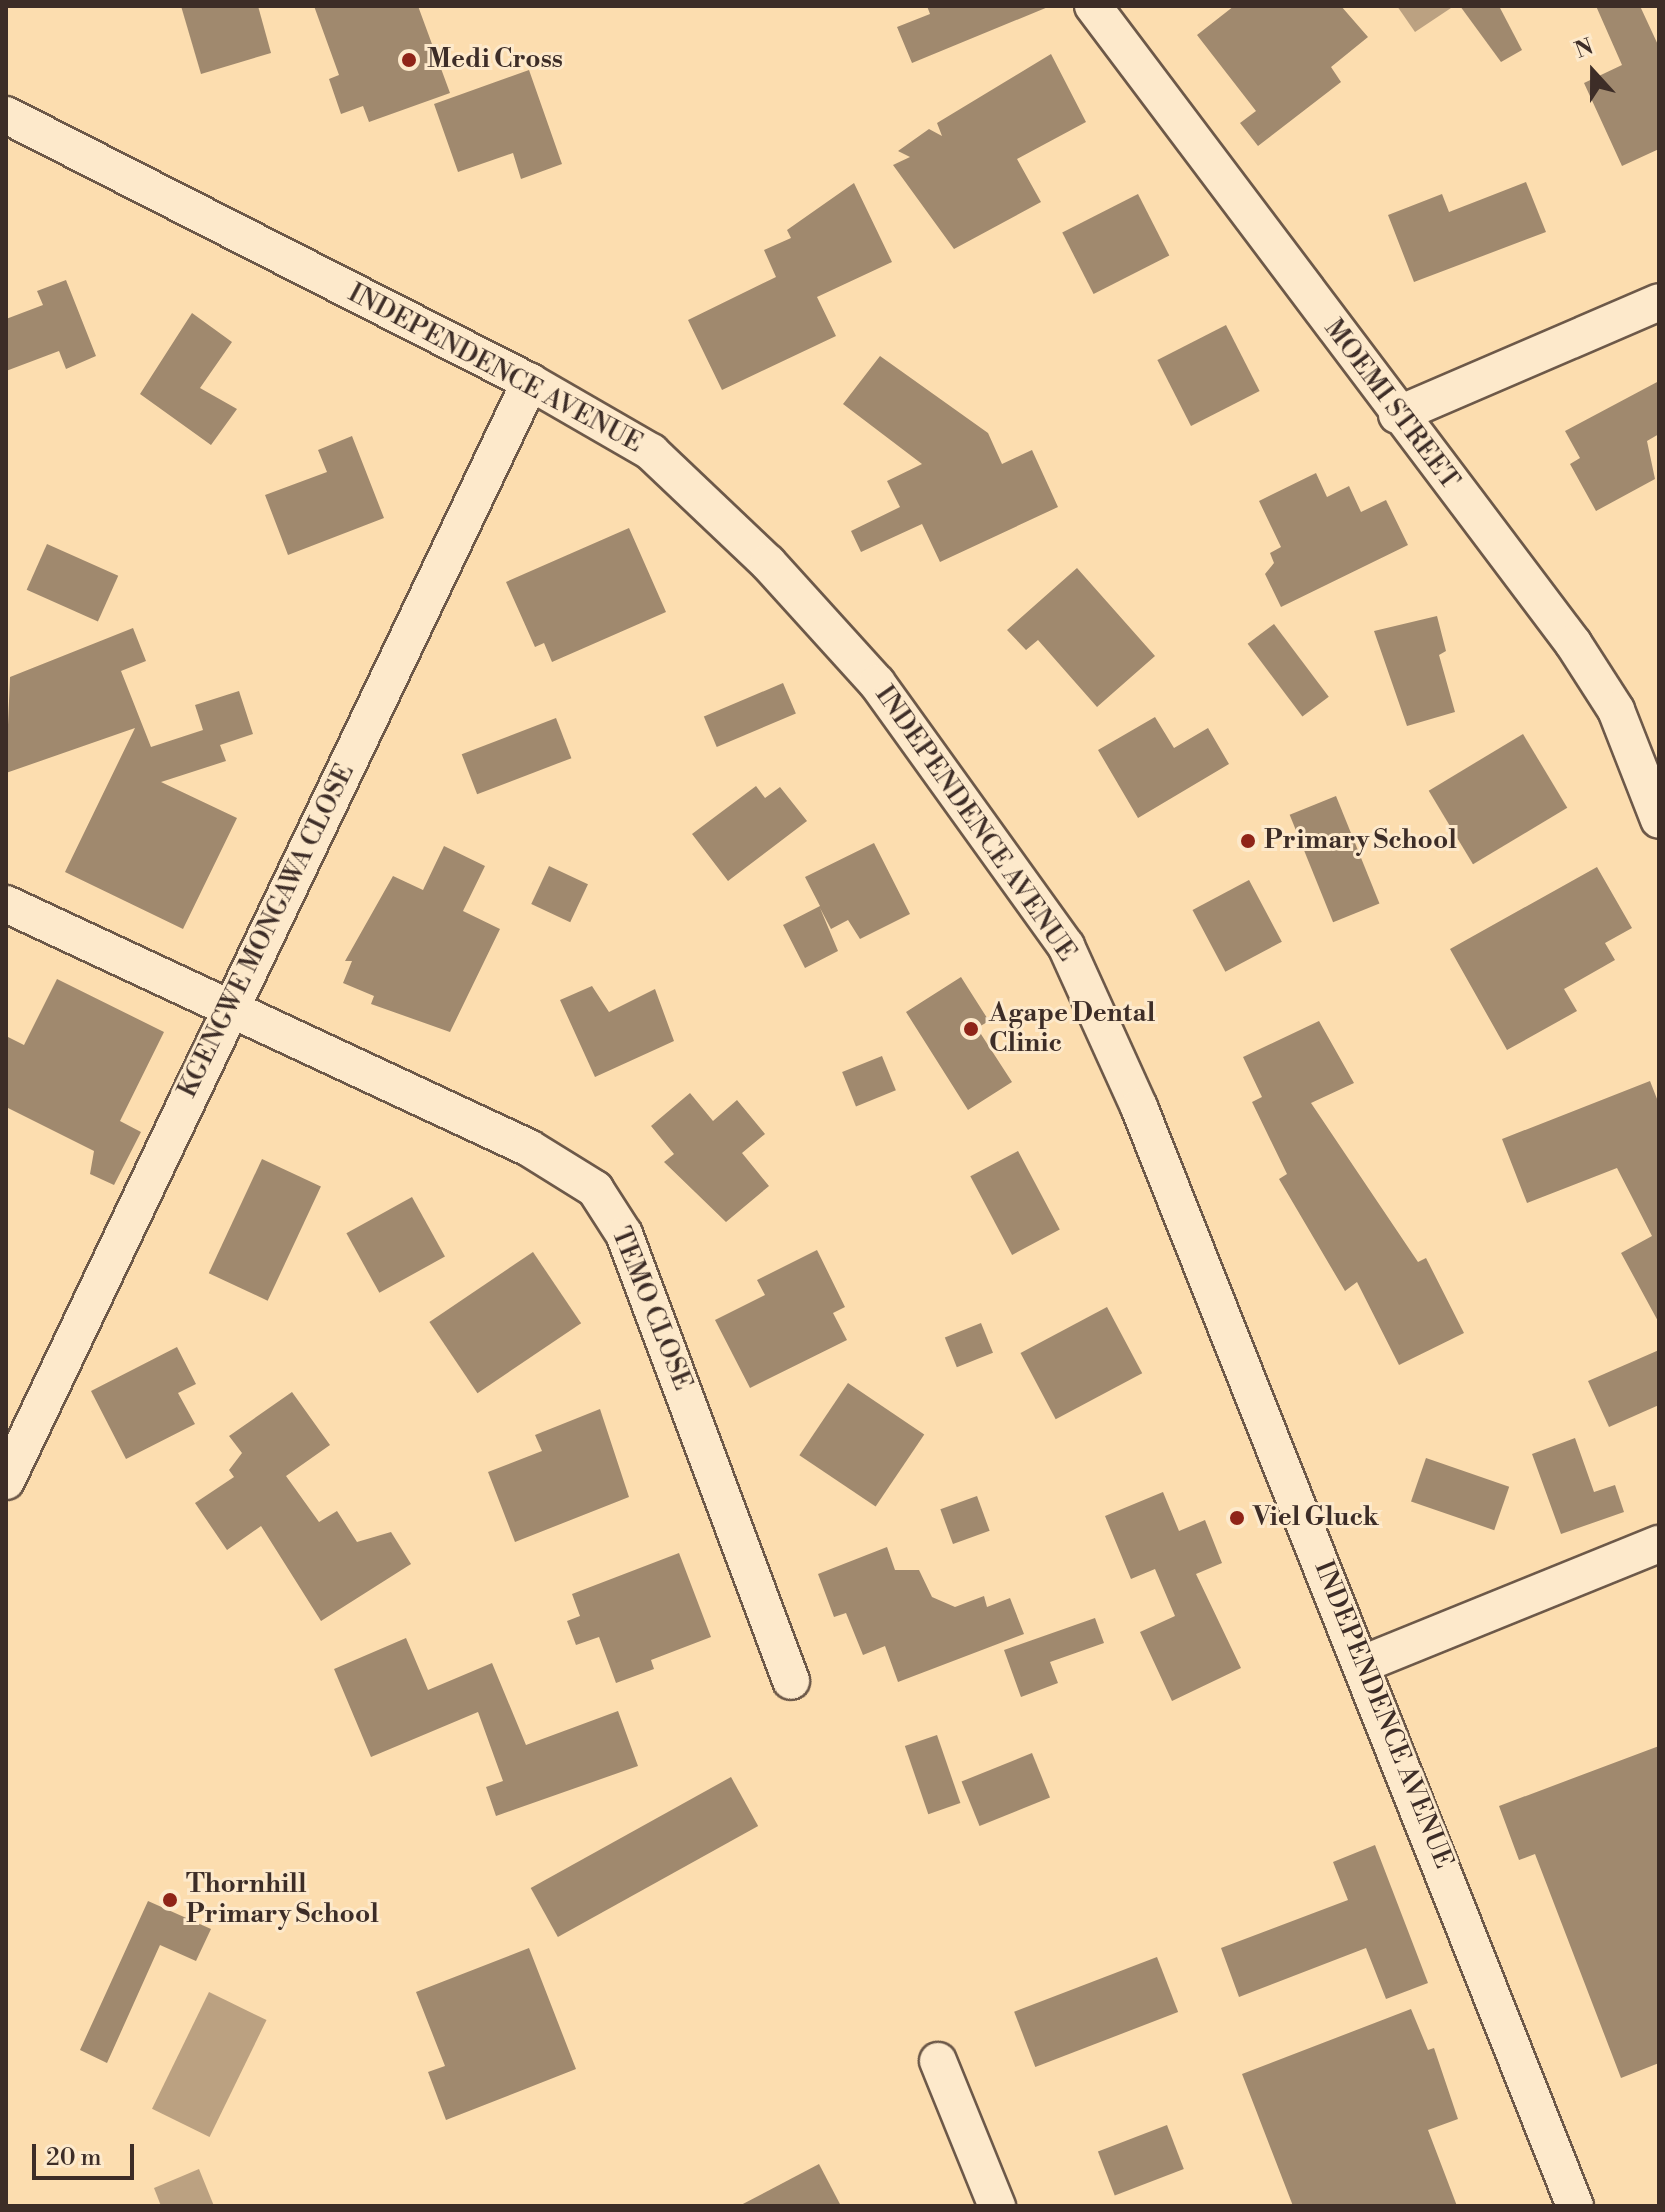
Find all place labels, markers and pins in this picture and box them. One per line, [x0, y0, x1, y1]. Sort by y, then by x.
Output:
place label: Medi Cross [427, 44, 563, 76]
marker: Medi Cross [398, 49, 420, 71]
place label: Primary School [1264, 825, 1457, 857]
marker: Primary School [1239, 832, 1257, 850]
place label: Agape Dental Clinic [989, 998, 1155, 1060]
marker: Agape Dental Clinic [960, 1018, 982, 1040]
place label: Viel Gluck [1253, 1502, 1379, 1534]
marker: Viel Gluck [1228, 1509, 1246, 1527]
place label: Thornhill Primary School [186, 1869, 379, 1930]
marker: Thornhill Primary School [161, 1891, 179, 1909]

